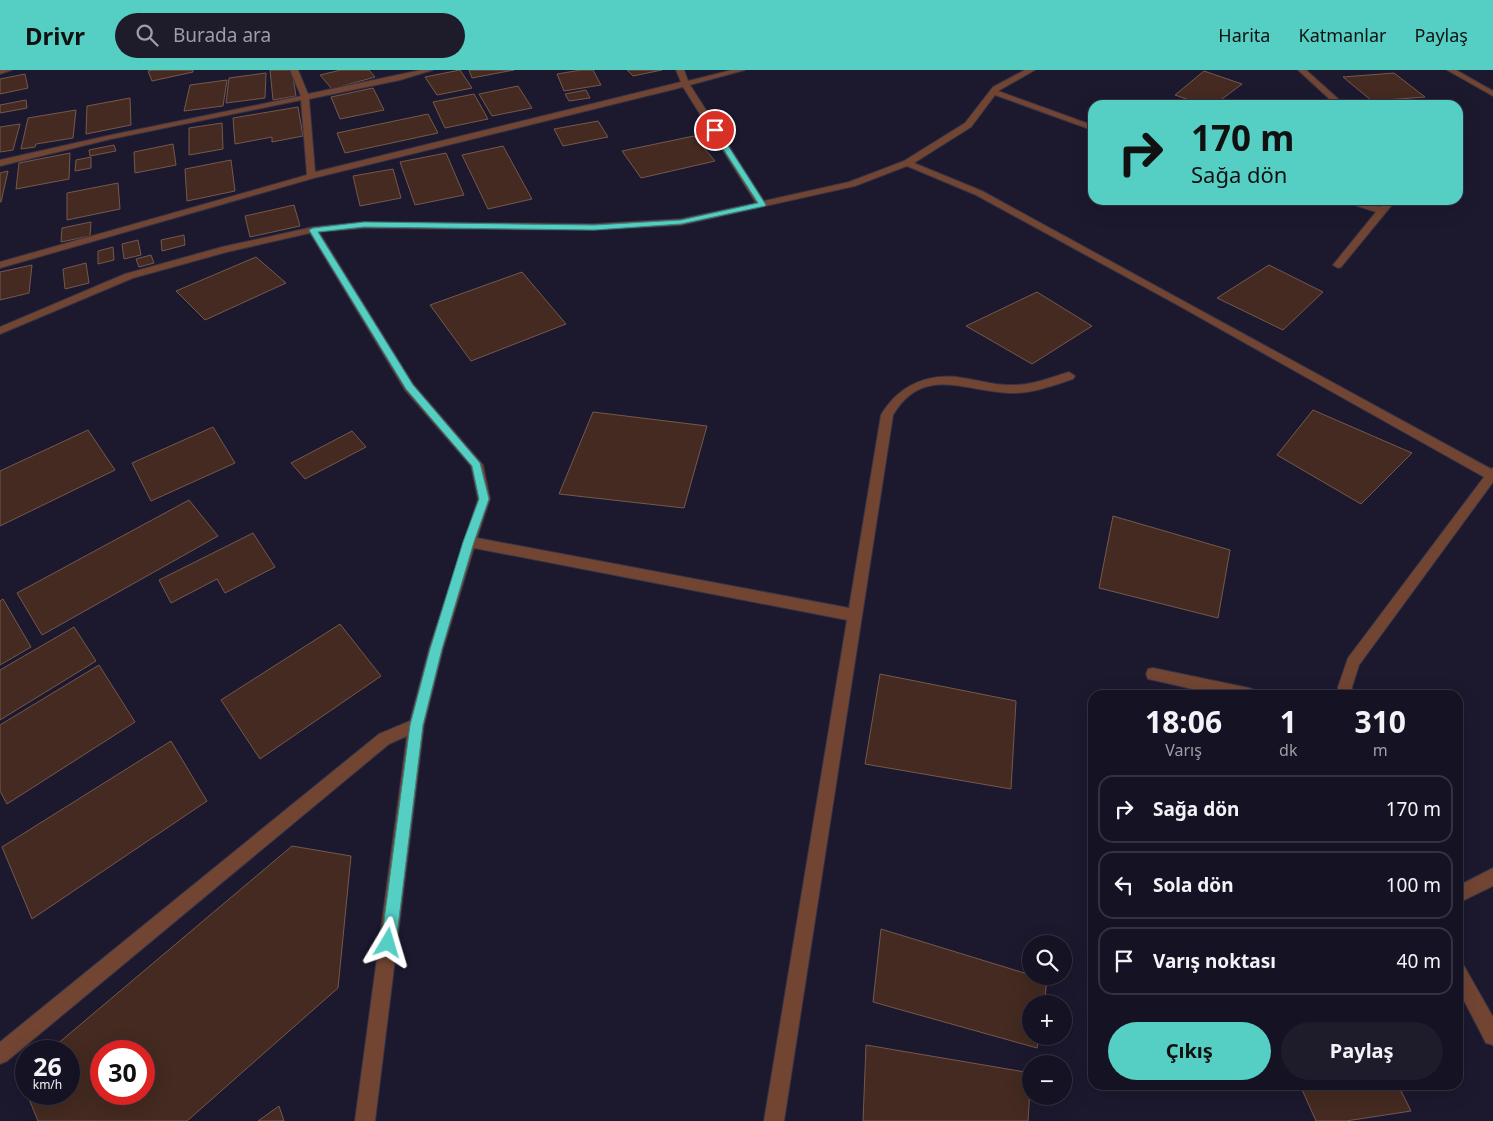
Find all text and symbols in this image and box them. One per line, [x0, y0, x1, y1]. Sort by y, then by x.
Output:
search box [115, 13, 465, 58]
text: Drivr [25, 19, 85, 52]
icon: search [133, 21, 161, 49]
text: Burada ara [173, 22, 271, 48]
text: Harita [1218, 23, 1270, 47]
text: Katmanlar [1298, 23, 1386, 47]
text: Paylaş [1414, 23, 1468, 47]
pin [694, 109, 736, 151]
text: 170 m [1191, 114, 1294, 161]
icon: arrive [701, 116, 729, 144]
icon: right [1108, 120, 1173, 185]
text: Sağa dön [1191, 159, 1287, 189]
text: 18:06 [1145, 701, 1222, 742]
text: 1 [1280, 701, 1297, 742]
text: 310 [1354, 701, 1406, 742]
text: Varış [1165, 739, 1202, 761]
text: dk [1279, 739, 1297, 761]
text: m [1373, 739, 1388, 761]
icon: right [1110, 795, 1138, 823]
text: Sağa dön [1153, 796, 1239, 822]
text: 170 m [1386, 796, 1441, 822]
icon: left [1110, 871, 1138, 899]
text: Sola dön [1153, 872, 1234, 898]
text: 100 m [1386, 872, 1441, 898]
position arrow [361, 916, 413, 968]
map controls [1022, 935, 1072, 1105]
button: search [1022, 935, 1072, 985]
icon: arrive [1110, 947, 1138, 975]
text: Varış noktası [1153, 948, 1276, 974]
text: 40 m [1397, 948, 1441, 974]
button: + [1022, 995, 1072, 1045]
button: Çıkış [1108, 1022, 1271, 1080]
button: Paylaş [1281, 1022, 1443, 1080]
speed limit sign: 30 [90, 1040, 155, 1105]
text: 26 [33, 1049, 62, 1083]
button: − [1022, 1055, 1072, 1105]
text: km/h [33, 1076, 62, 1093]

